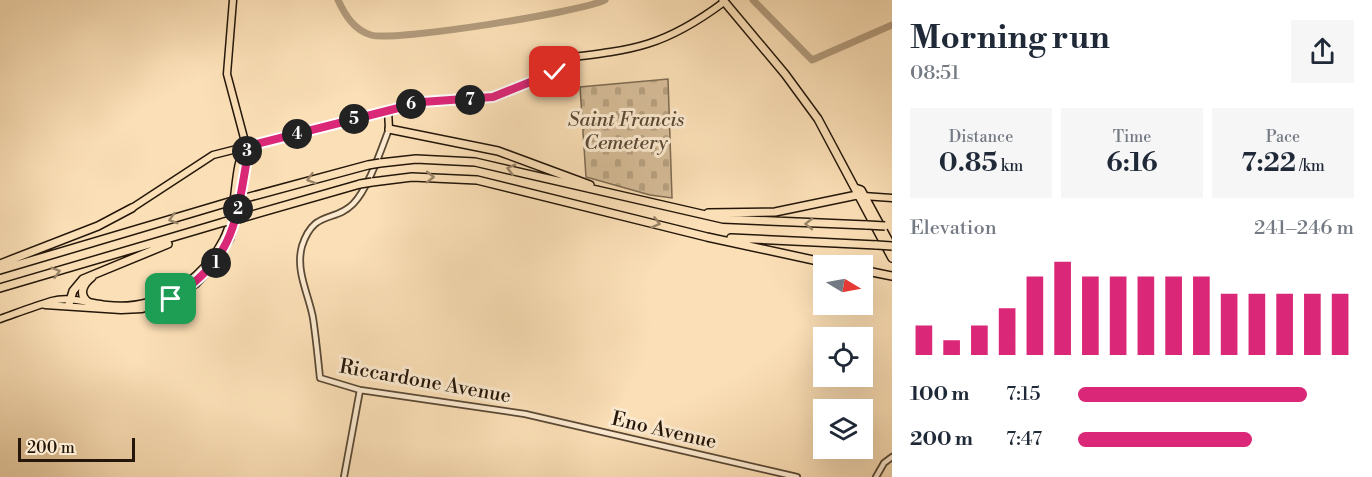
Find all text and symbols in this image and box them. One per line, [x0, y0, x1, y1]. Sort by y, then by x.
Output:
text: Morning run [910, 18, 1110, 59]
button: share [1291, 20, 1354, 83]
pin [529, 46, 580, 97]
icon: check [538, 55, 571, 88]
text: 08:51 [910, 61, 960, 86]
pin: 7 [455, 85, 485, 115]
pin: 6 [396, 89, 426, 119]
text: 7 [465, 90, 475, 110]
text: 6 [406, 94, 416, 114]
pin: 5 [339, 104, 369, 134]
park label: Saint Francis Cemetery [568, 108, 685, 156]
text: 5 [349, 109, 359, 129]
pin: 4 [282, 119, 312, 149]
text: 4 [292, 124, 302, 144]
text: Distance [949, 127, 1013, 147]
text: Time [1113, 127, 1151, 147]
text: Pace [1266, 127, 1300, 147]
pin: 3 [232, 136, 262, 166]
text: 3 [242, 141, 252, 161]
text: 0.85 [939, 147, 998, 179]
text: 6:16 [1106, 147, 1158, 179]
text: 7:22 [1241, 147, 1296, 179]
text: km [998, 156, 1023, 176]
text: /km [1296, 156, 1325, 176]
one-way arrow [507, 164, 517, 177]
one-way arrow [425, 170, 434, 183]
one-way arrow [307, 171, 317, 184]
pin: 2 [223, 194, 253, 224]
text: 2 [233, 199, 243, 219]
one-way arrow [168, 212, 179, 224]
one-way arrow [651, 216, 661, 229]
text: Elevation [910, 216, 997, 241]
text: 241–246 m [1254, 216, 1354, 241]
one-way arrow [804, 217, 813, 230]
pin: 1 [201, 248, 231, 278]
text: 1 [212, 253, 220, 273]
north arrow [813, 255, 873, 315]
map controls [813, 255, 873, 459]
one-way arrow [50, 267, 61, 279]
pin [145, 273, 196, 324]
icon: arrive [154, 282, 187, 315]
button: locate [813, 327, 873, 387]
street label: Riccardone Avenue [337, 355, 513, 409]
text: 100 m [910, 382, 969, 407]
text: 7:15 [1006, 382, 1040, 407]
button: layers [813, 399, 873, 459]
street label: Eno Avenue [609, 407, 719, 455]
text: 200 m [910, 427, 973, 452]
text: 7:47 [1006, 427, 1042, 452]
scale bar [18, 435, 135, 462]
text: 200 m [27, 438, 75, 458]

